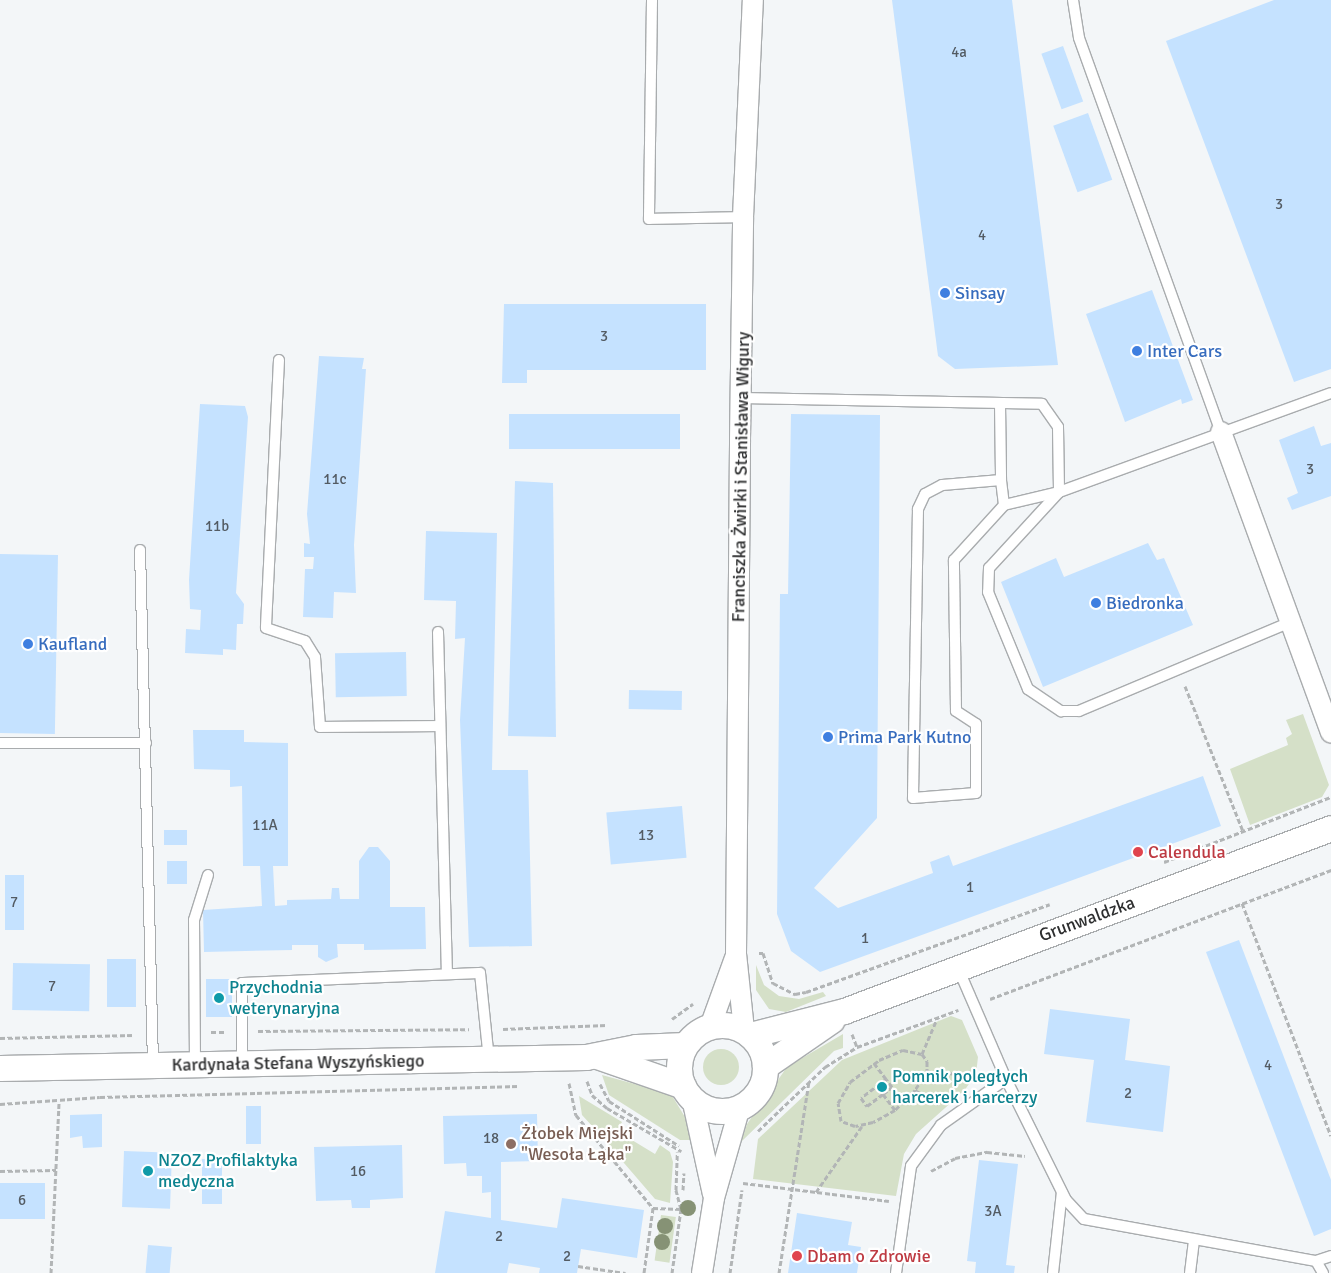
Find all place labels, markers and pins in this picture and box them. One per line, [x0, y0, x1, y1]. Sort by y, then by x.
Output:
place label: Sinsay [955, 282, 1005, 304]
marker: Sinsay [939, 287, 951, 299]
place label: Inter Cars [1147, 340, 1222, 362]
marker: Inter Cars [1131, 345, 1143, 357]
place label: Biedronka [1106, 592, 1184, 614]
marker: Biedronka [1090, 597, 1102, 609]
place label: Kaufland [38, 633, 107, 655]
marker: Kaufland [22, 638, 34, 650]
place label: Prima Park Kutno [838, 726, 971, 748]
marker: Prima Park Kutno [822, 731, 834, 743]
place label: Calendula [1148, 841, 1226, 863]
marker: Calendula [1132, 846, 1144, 858]
place label: Przychodnia weterynaryjna [229, 977, 340, 1020]
marker: Przychodnia weterynaryjna [213, 992, 225, 1004]
place label: Pomnik poległych harcerek i harcerzy [892, 1066, 1038, 1108]
marker: Pomnik poległych harcerek i harcerzy [876, 1081, 888, 1093]
place label: Żłobek Miejski "Wesoła Łąka" [521, 1123, 633, 1166]
marker: Żłobek Miejski "Wesoła Łąka" [505, 1138, 517, 1150]
place label: NZOZ Profilaktyka medyczna [158, 1150, 298, 1192]
marker: NZOZ Profilaktyka medyczna [142, 1165, 154, 1177]
place label: Dbam o Zdrowie [807, 1245, 931, 1267]
marker: Dbam o Zdrowie [791, 1250, 803, 1262]

